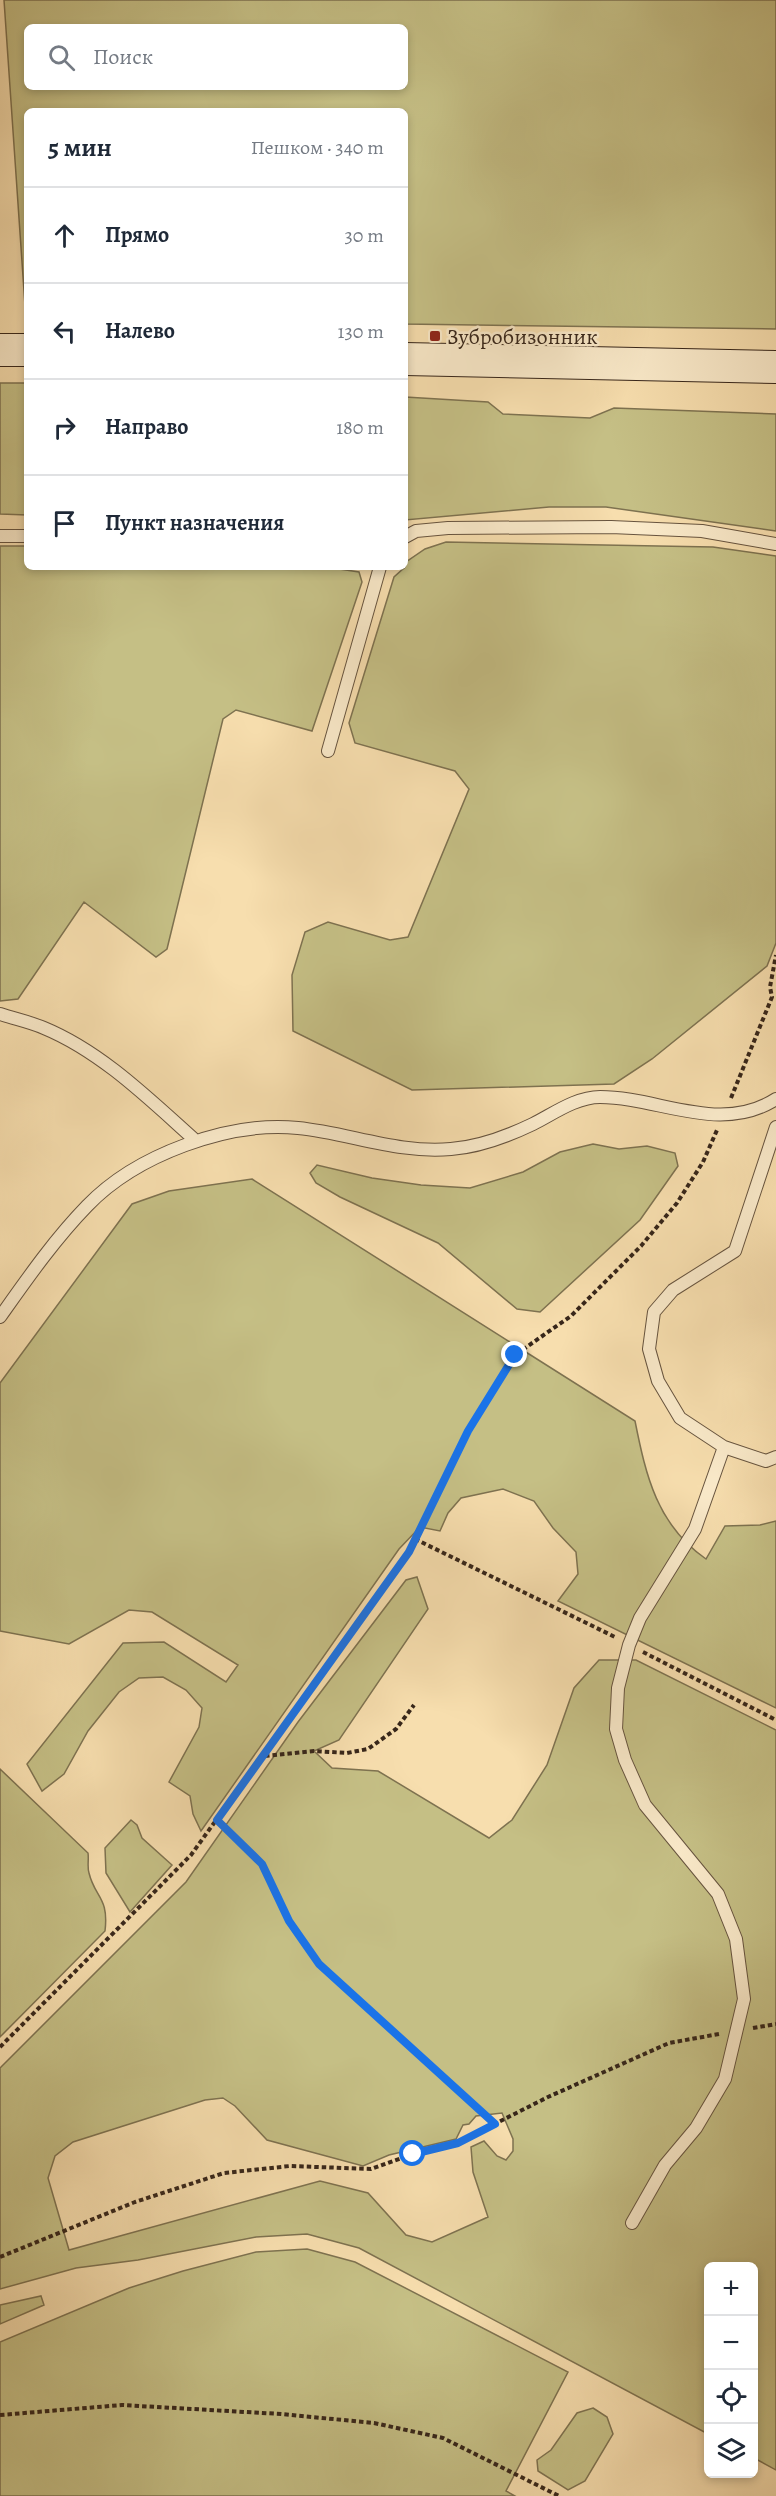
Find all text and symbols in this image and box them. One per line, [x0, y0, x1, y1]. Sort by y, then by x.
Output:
search box [24, 24, 408, 90]
icon: search [45, 41, 78, 74]
text: Поиск [93, 42, 153, 72]
text: 5 мин [48, 130, 112, 165]
text: Пешком · 340 m [251, 134, 384, 161]
icon: ahead [48, 219, 81, 252]
text: Прямо [105, 220, 169, 250]
text: 30 m [344, 222, 384, 249]
icon: left [48, 315, 81, 348]
text: Налево [105, 316, 175, 346]
text: 130 m [338, 318, 384, 345]
place label: Зубробизонник [447, 322, 598, 352]
marker: Зубробизонник [428, 329, 442, 343]
icon: right [48, 411, 81, 444]
text: Направо [105, 412, 188, 442]
text: 180 m [336, 414, 384, 441]
icon: arrive [48, 507, 81, 540]
text: Пункт назначения [105, 508, 284, 538]
route end [501, 1341, 527, 1367]
route start [399, 2140, 425, 2166]
map controls [704, 2262, 758, 2478]
button: + [704, 2262, 758, 2316]
button: − [704, 2316, 758, 2370]
button: locate [704, 2370, 758, 2424]
button: layers [704, 2424, 758, 2478]

